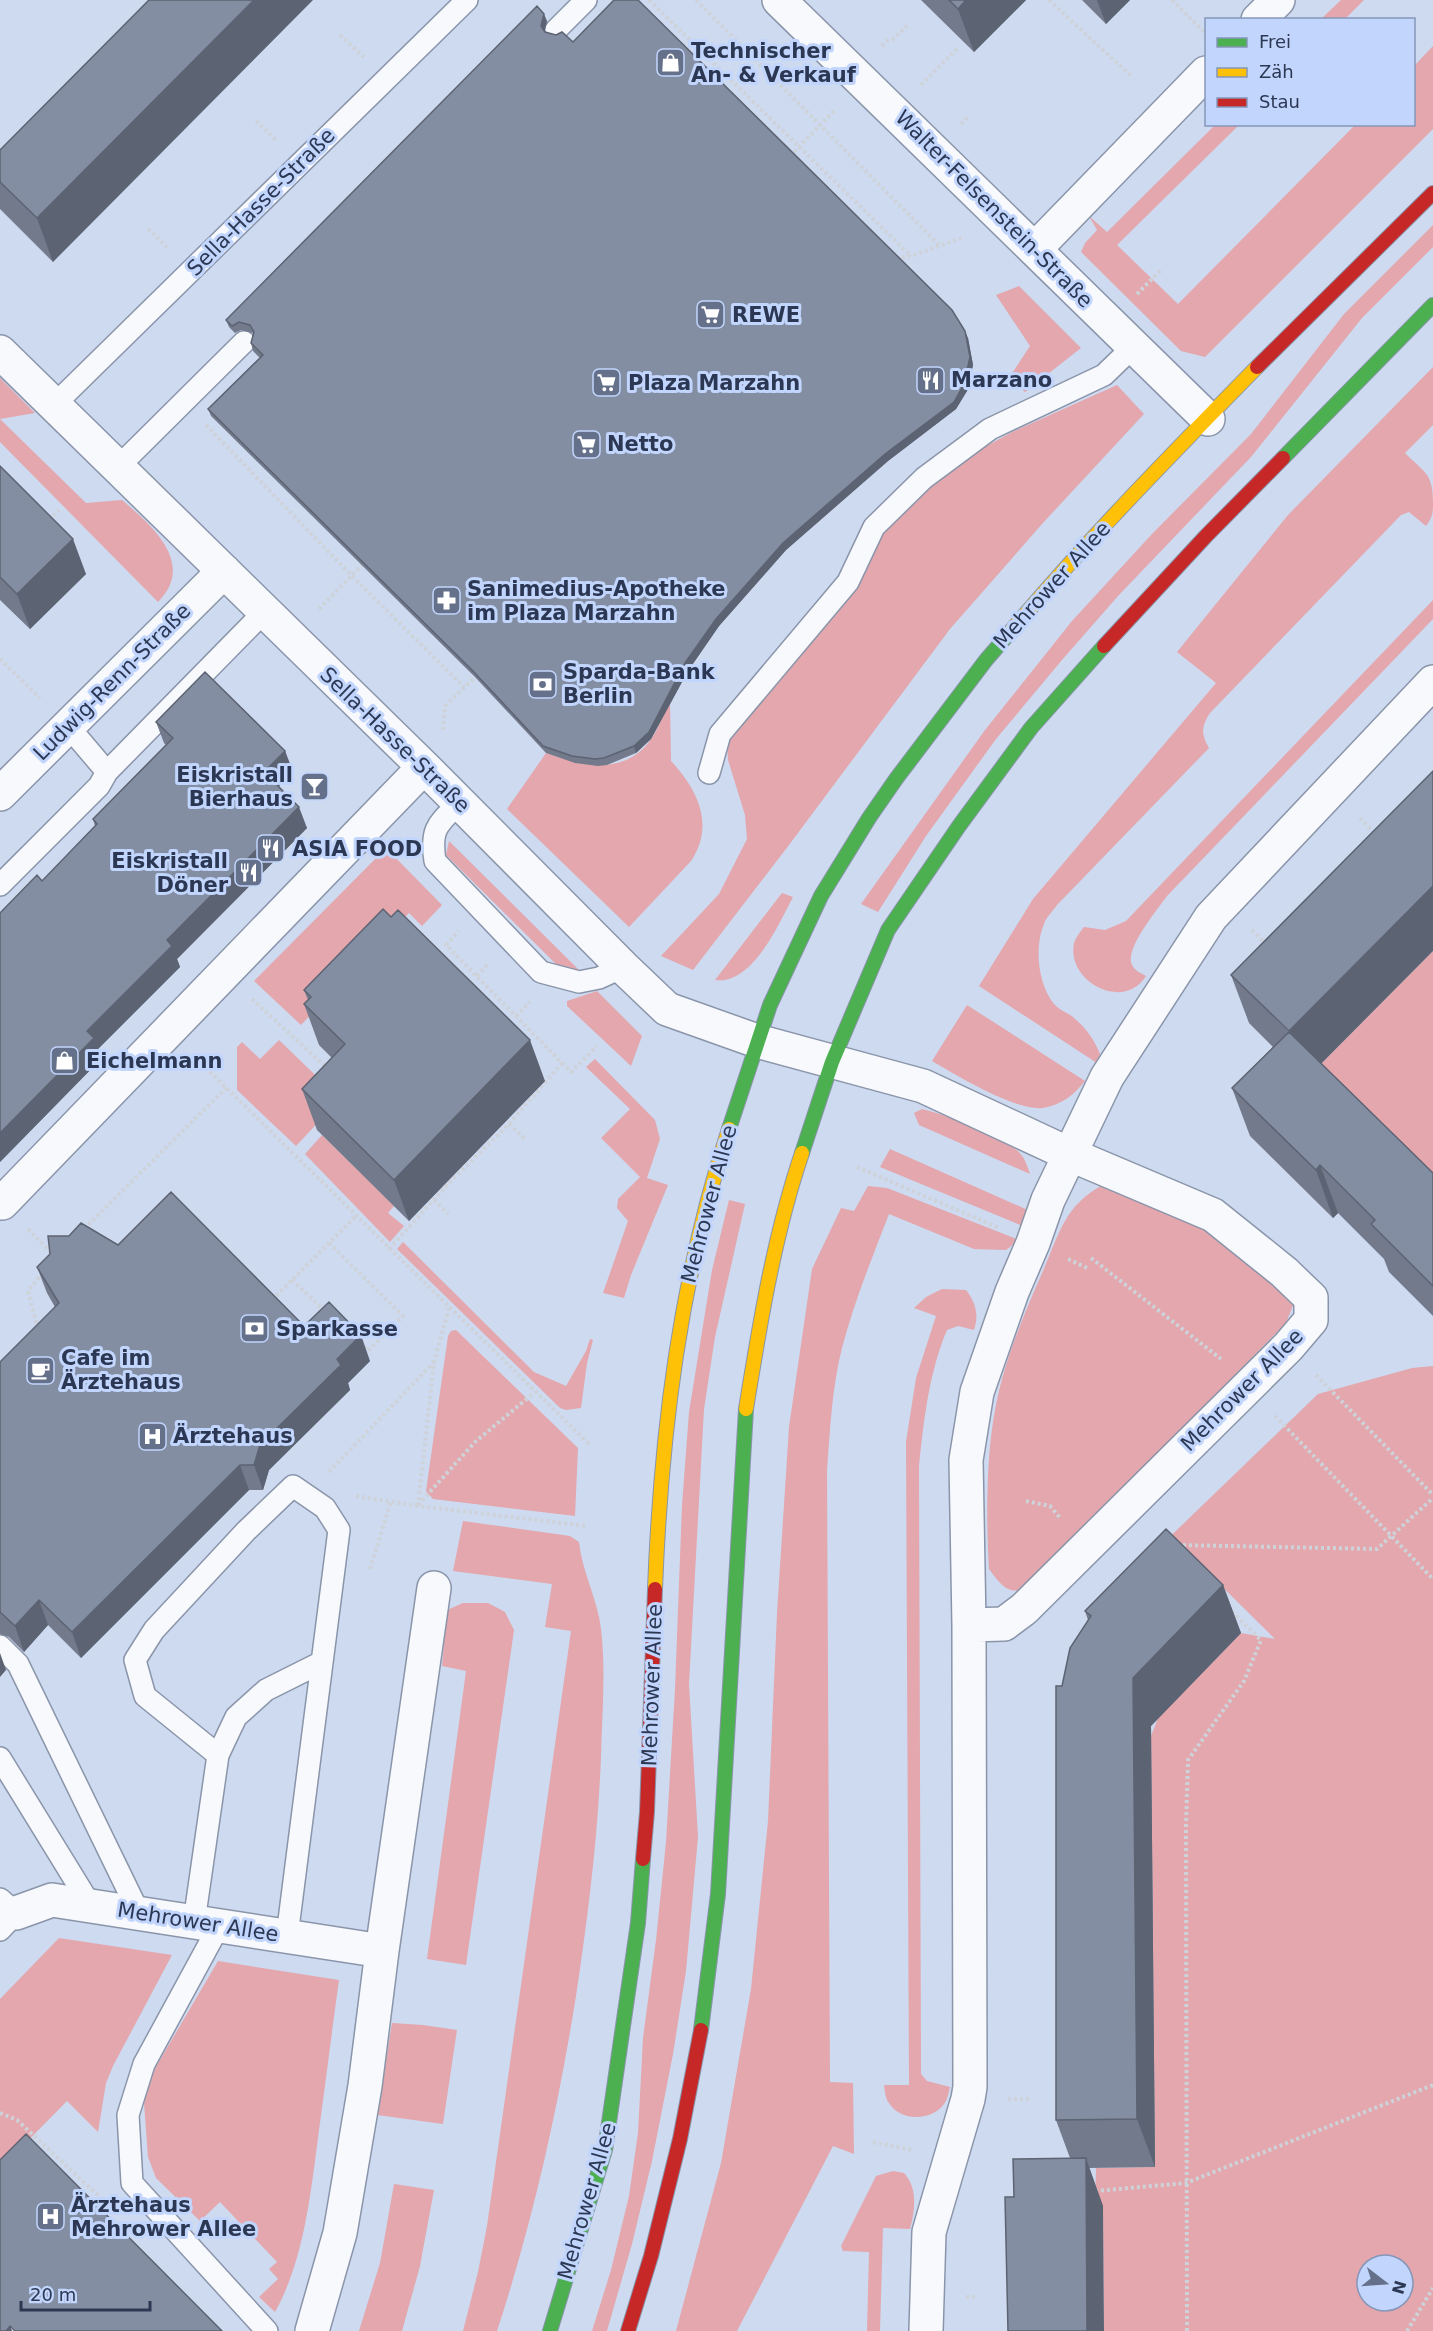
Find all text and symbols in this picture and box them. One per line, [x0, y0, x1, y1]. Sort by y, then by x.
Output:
legend [1205, 18, 1415, 126]
text: Frei [1259, 31, 1291, 52]
place label: Technischer An- & Verkauf [691, 39, 857, 87]
shop icon: Technischer An- & Verkauf [654, 47, 686, 79]
text: Zäh [1259, 61, 1294, 82]
text: Stau [1259, 91, 1300, 112]
street label: Walter-Felsenstein-Straße [890, 105, 1098, 313]
street label: Sella-Hasse-Straße [182, 123, 340, 281]
supermarket icon: REWE [695, 299, 727, 331]
place label: REWE [732, 303, 800, 327]
restaurant icon: Marzano [914, 364, 946, 396]
supermarket icon: Plaza Marzahn [591, 367, 623, 399]
place label: Marzano [951, 368, 1052, 392]
place label: Plaza Marzahn [628, 371, 800, 395]
supermarket icon: Netto [570, 428, 602, 460]
place label: Netto [607, 432, 673, 456]
street label: Mehrower Allee [989, 517, 1115, 653]
place label: Sanimedius-Apotheke im Plaza Marzahn [467, 577, 726, 625]
pharmacy icon: Sanimedius-Apotheke im Plaza Marzahn [430, 585, 462, 617]
street label: Ludwig-Renn-Straße [29, 599, 195, 765]
place label: Sparda-Bank Berlin [563, 660, 716, 708]
street label: Sella-Hasse-Straße [315, 662, 475, 818]
bank icon: Sparda-Bank Berlin [526, 668, 558, 700]
place label: Eiskristall Bierhaus [176, 763, 293, 811]
bar icon: Eiskristall Bierhaus [298, 771, 330, 803]
restaurant icon: ASIA FOOD [255, 833, 287, 865]
place label: ASIA FOOD [292, 837, 422, 861]
place label: Eiskristall Döner [111, 849, 229, 897]
restaurant icon: Eiskristall Döner [233, 857, 265, 889]
shop icon: Eichelmann [49, 1045, 81, 1077]
place label: Eichelmann [86, 1049, 222, 1073]
street label: Mehrower Allee [676, 1122, 742, 1286]
bank icon: Sparkasse [239, 1313, 271, 1345]
place label: Sparkasse [276, 1317, 398, 1341]
street label: Mehrower Allee [1176, 1324, 1308, 1456]
place label: Cafe im Ärztehaus [61, 1346, 181, 1394]
cafe icon: Cafe im Ärztehaus [24, 1354, 56, 1386]
hospital icon: Ärztehaus [136, 1420, 168, 1452]
place label: Ärztehaus [173, 1423, 293, 1448]
street label: Mehrower Allee [637, 1603, 667, 1767]
street label: Mehrower Allee [116, 1897, 280, 1947]
street label: Mehrower Allee [553, 2120, 621, 2282]
place label: Ärztehaus Mehrower Allee [71, 2192, 256, 2241]
hospital icon: Ärztehaus Mehrower Allee [34, 2201, 66, 2233]
north arrow [1355, 2253, 1415, 2313]
scale bar [21, 2274, 150, 2312]
text: N [1388, 2278, 1410, 2296]
text: 20 m [30, 2284, 76, 2305]

